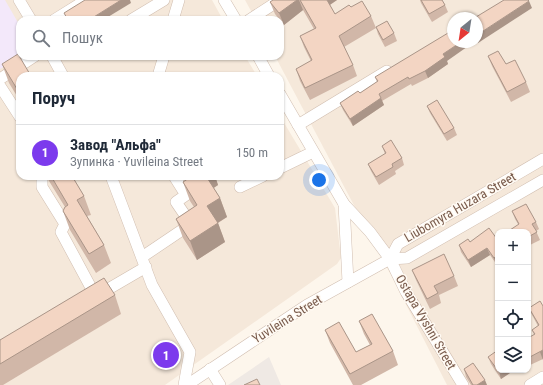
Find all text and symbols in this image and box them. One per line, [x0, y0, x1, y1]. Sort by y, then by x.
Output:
north arrow [447, 12, 483, 48]
search box [16, 16, 284, 60]
icon: search [30, 27, 52, 49]
text: Пошук [62, 29, 103, 47]
text: Поруч [32, 88, 75, 108]
text: Завод "Альфа" [70, 136, 161, 154]
text: 1 [42, 145, 48, 160]
text: 150 m [236, 145, 268, 160]
text: Зупинка · Yuvileina Street [70, 154, 203, 169]
street label: Liubomyra Huzara Street [402, 169, 519, 245]
your location [309, 170, 329, 190]
map controls [495, 229, 531, 373]
button: + [495, 229, 531, 265]
button: − [495, 265, 531, 301]
street label: Ostapa Vyshni Street [393, 272, 459, 372]
street label: Yuvileina Street [249, 292, 325, 346]
button: locate [495, 301, 531, 337]
button: layers [495, 337, 531, 373]
pin: 1 [153, 340, 179, 370]

